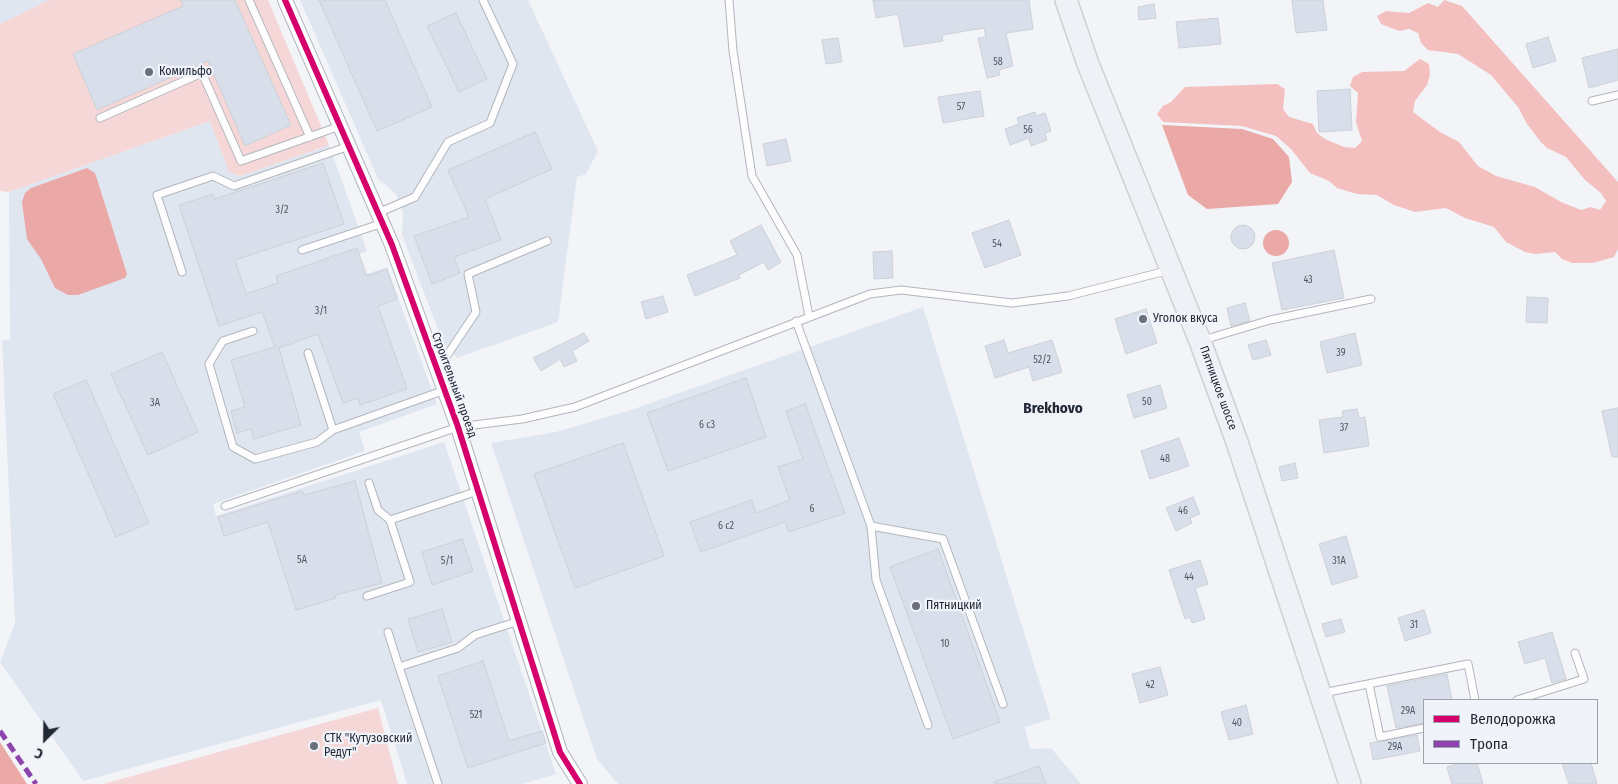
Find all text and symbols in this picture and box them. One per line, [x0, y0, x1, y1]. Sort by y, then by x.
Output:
house number: 58 [993, 56, 1003, 68]
place label: Комильфо [159, 65, 212, 79]
marker: Комильфо [143, 66, 155, 78]
house number: 57 [957, 101, 965, 113]
house number: 56 [1023, 124, 1033, 136]
house number: 3/2 [276, 204, 288, 216]
house number: 54 [992, 238, 1002, 250]
house number: 43 [1303, 274, 1313, 286]
house number: 3/1 [315, 305, 327, 317]
place label: Уголок вкуса [1153, 312, 1218, 326]
marker: Уголок вкуса [1137, 313, 1149, 325]
street label: Строительный проезд [428, 330, 480, 440]
street label: Пятницкое шоссе [1196, 344, 1240, 432]
house number: 39 [1336, 347, 1346, 359]
house number: 52/2 [1033, 354, 1051, 366]
house number: 50 [1142, 396, 1152, 408]
house number: 3А [150, 397, 160, 409]
district label: Brekhovo [1023, 400, 1083, 418]
house number: 6 с3 [699, 419, 715, 431]
house number: 37 [1340, 422, 1348, 434]
house number: 48 [1160, 453, 1170, 465]
house number: 6 [810, 503, 814, 515]
house number: 46 [1178, 505, 1188, 517]
house number: 6 с2 [718, 520, 734, 532]
house number: 5А [297, 554, 307, 566]
house number: 5/1 [441, 555, 453, 567]
house number: 31А [1332, 555, 1346, 567]
house number: 44 [1184, 571, 1194, 583]
place label: Пятницкий [926, 599, 982, 613]
marker: Пятницкий [910, 600, 922, 612]
house number: 31 [1410, 619, 1418, 631]
house number: 10 [940, 638, 950, 650]
house number: 42 [1145, 679, 1155, 691]
legend [1423, 699, 1598, 764]
house number: 29А [1401, 705, 1415, 717]
house number: 521 [470, 709, 482, 721]
text: Велодорожка [1470, 710, 1556, 728]
north arrow [20, 714, 70, 764]
house number: 40 [1232, 717, 1242, 729]
place label: СТК "Кутузовский Редут" [324, 732, 412, 760]
text: Тропа [1470, 735, 1508, 753]
marker: СТК "Кутузовский Редут" [308, 740, 320, 752]
house number: 29А [1388, 741, 1402, 753]
text: С [32, 744, 46, 763]

